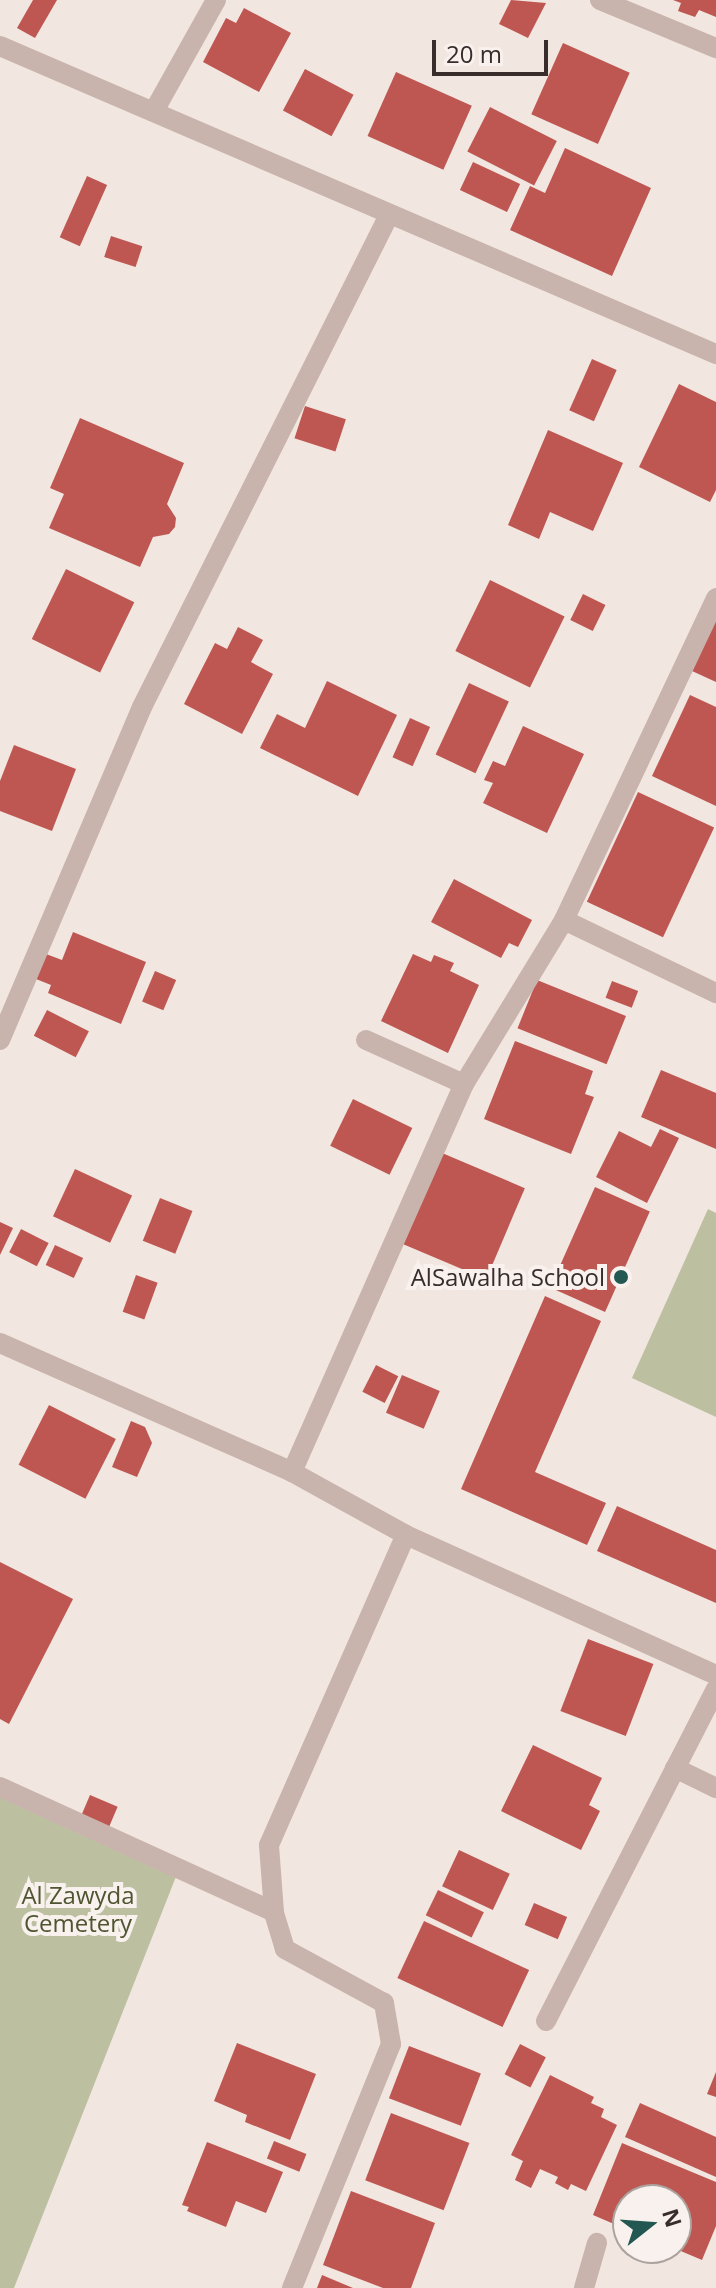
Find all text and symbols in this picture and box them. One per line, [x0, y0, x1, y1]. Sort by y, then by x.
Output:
scale bar [436, 24, 552, 74]
text: 20 m [446, 37, 502, 70]
place label: AlSawalha School [411, 1263, 605, 1291]
marker: AlSawalha School [612, 1268, 630, 1286]
park label: Al Zawyda Cemetery [21, 1881, 135, 1937]
north arrow [612, 2184, 692, 2264]
text: N [656, 2205, 690, 2231]

